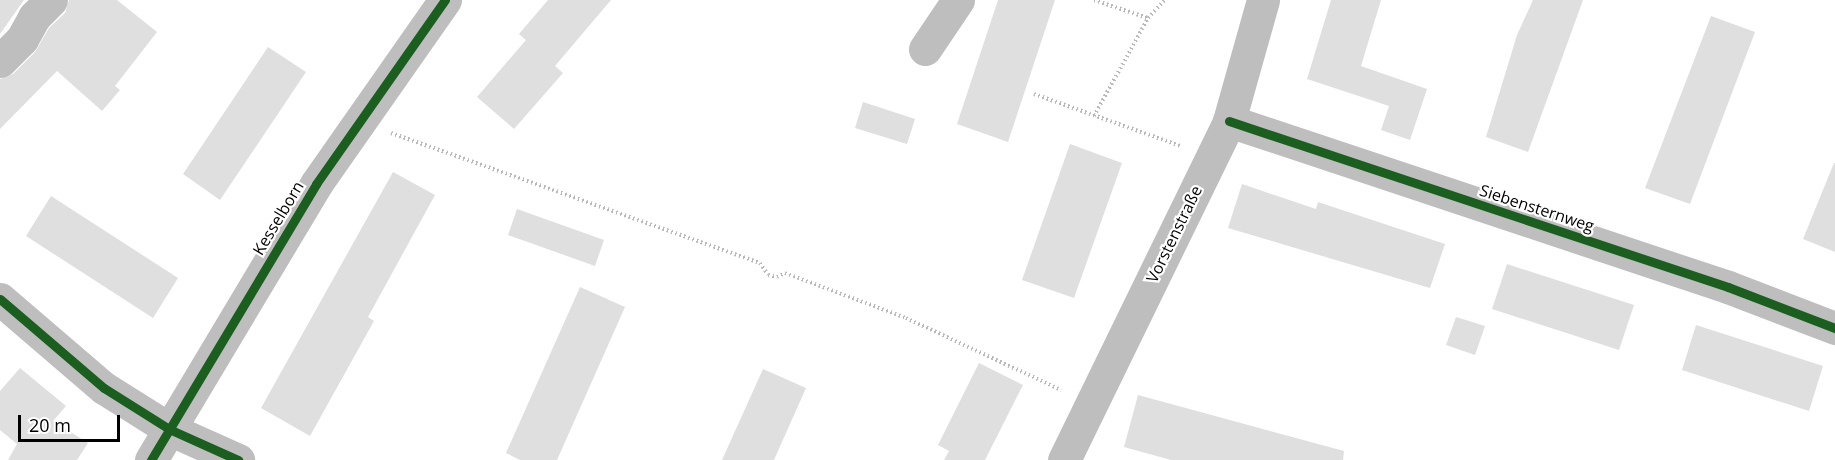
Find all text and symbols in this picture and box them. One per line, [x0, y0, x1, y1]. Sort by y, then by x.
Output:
street label: Kesselborn [248, 178, 308, 258]
street label: Siebensternweg [1477, 180, 1597, 236]
street label: Vorstenstraße [1142, 182, 1206, 286]
scale bar [21, 403, 123, 441]
text: 20 m [29, 413, 71, 437]

